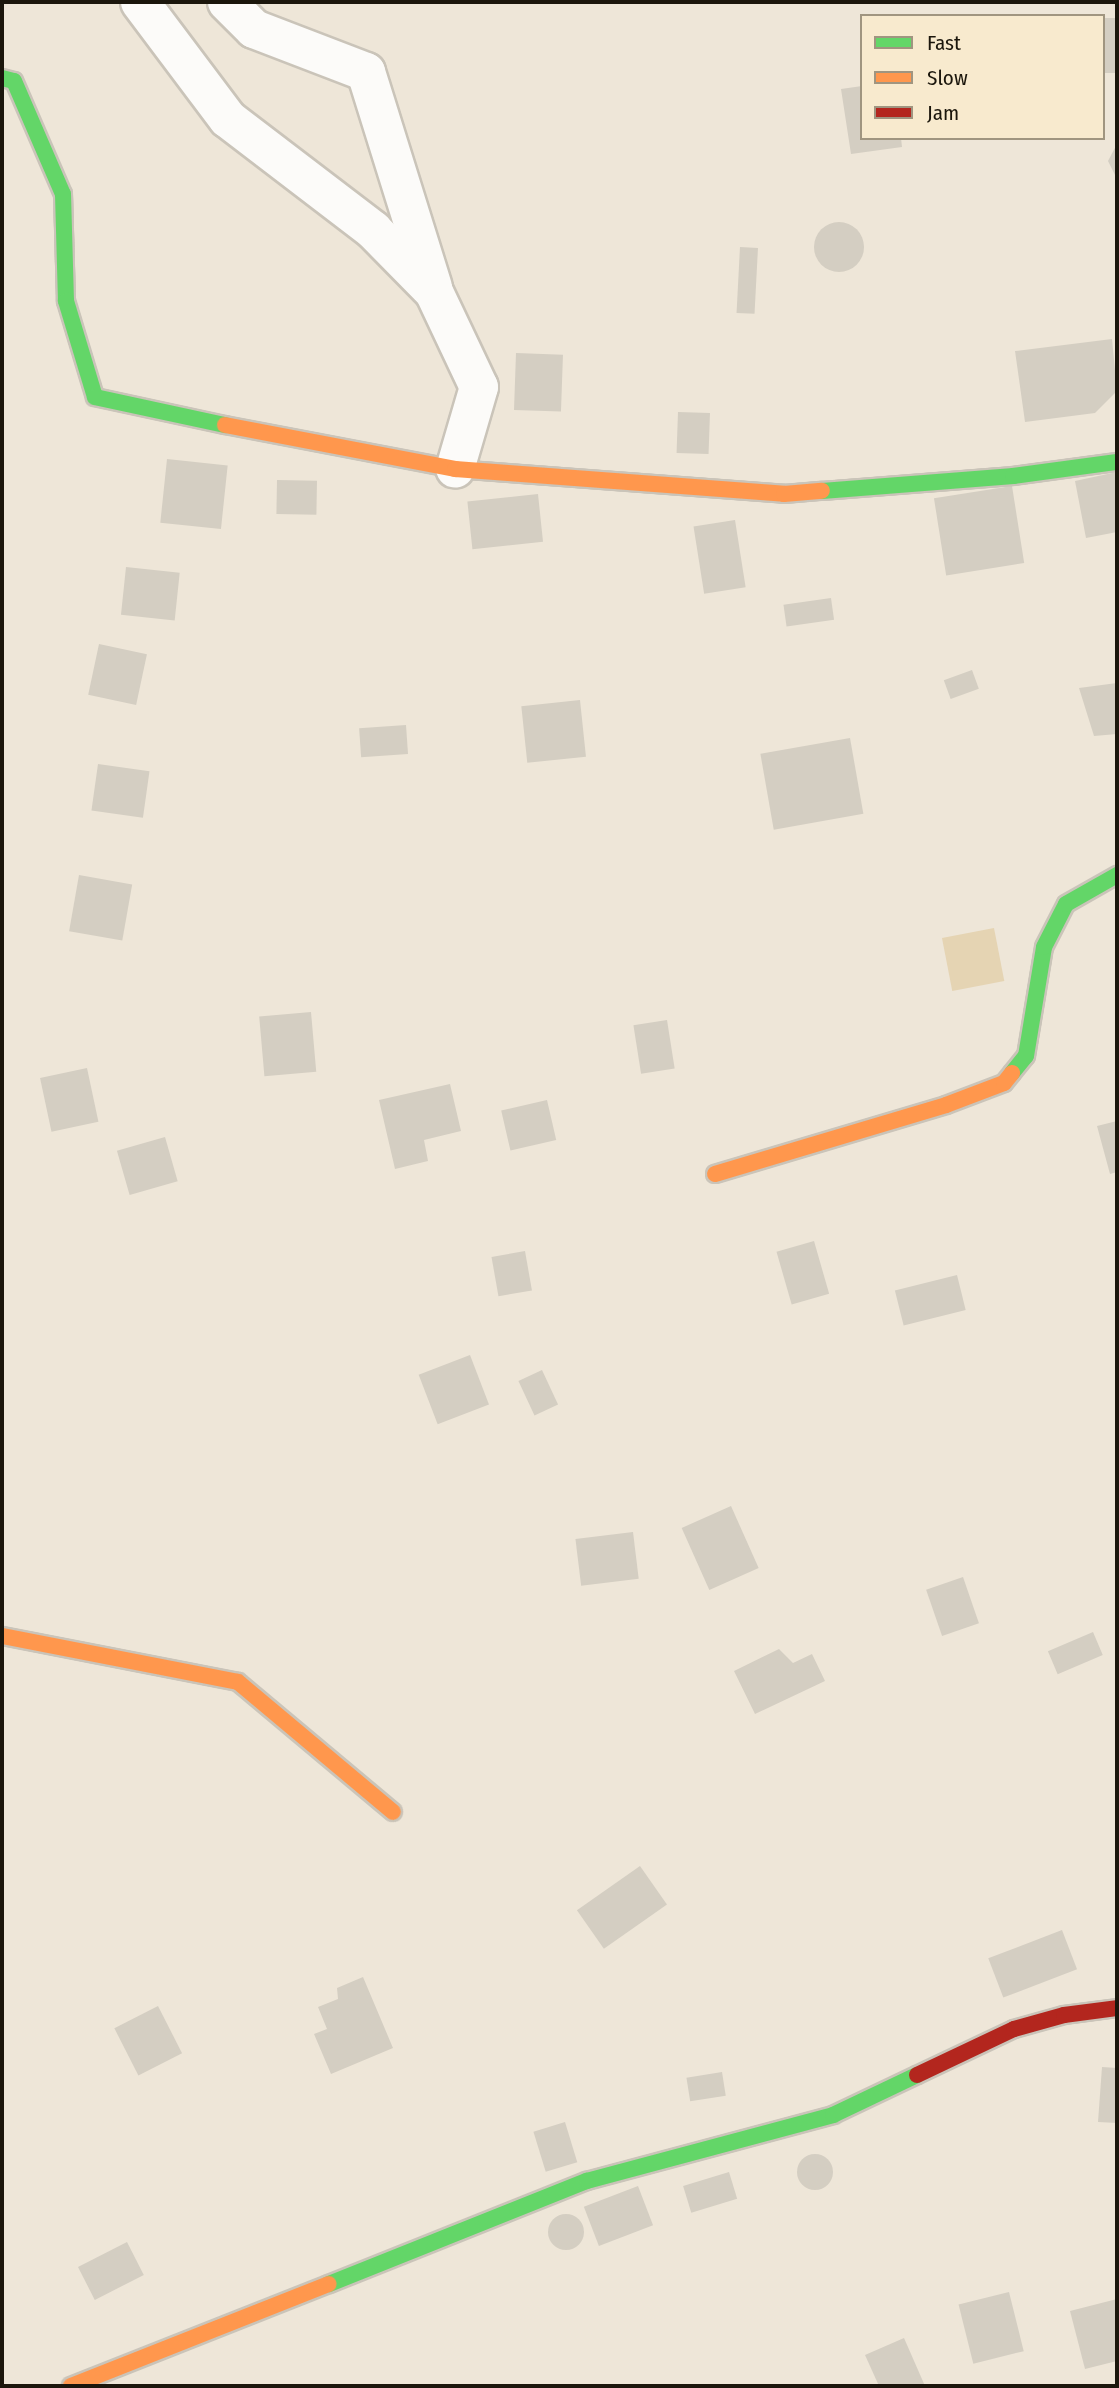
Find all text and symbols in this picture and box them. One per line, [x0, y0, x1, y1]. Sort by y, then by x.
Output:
legend [860, 14, 1105, 140]
text: Fast [927, 30, 961, 56]
text: Slow [927, 65, 968, 91]
text: Jam [927, 100, 959, 126]

